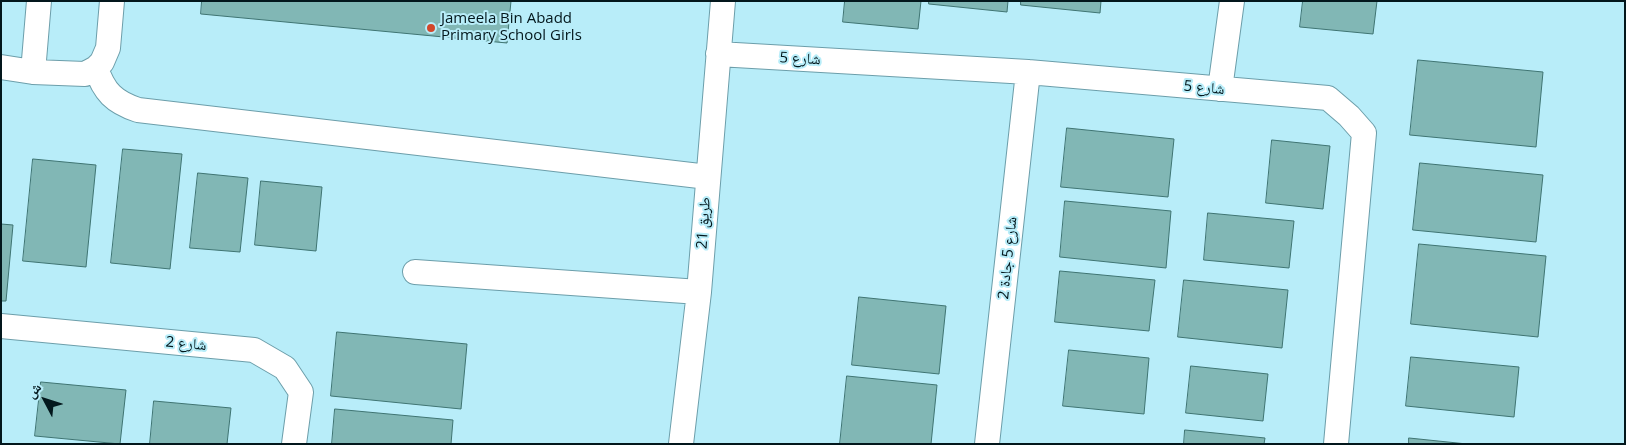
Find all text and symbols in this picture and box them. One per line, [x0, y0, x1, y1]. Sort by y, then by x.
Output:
place label: Jameela Bin Abadd Primary School Girls [441, 10, 582, 45]
marker: Jameela Bin Abadd Primary School Girls [425, 22, 437, 34]
street label: شارع 5 [779, 49, 821, 69]
street label: شارع 5 [1183, 77, 1225, 99]
street label: طريق 21 [693, 197, 715, 249]
street label: شارع 5 جادة 2 [995, 216, 1021, 300]
street label: شارع 2 [165, 333, 207, 355]
north arrow [20, 375, 70, 425]
text: ش [21, 378, 45, 402]

